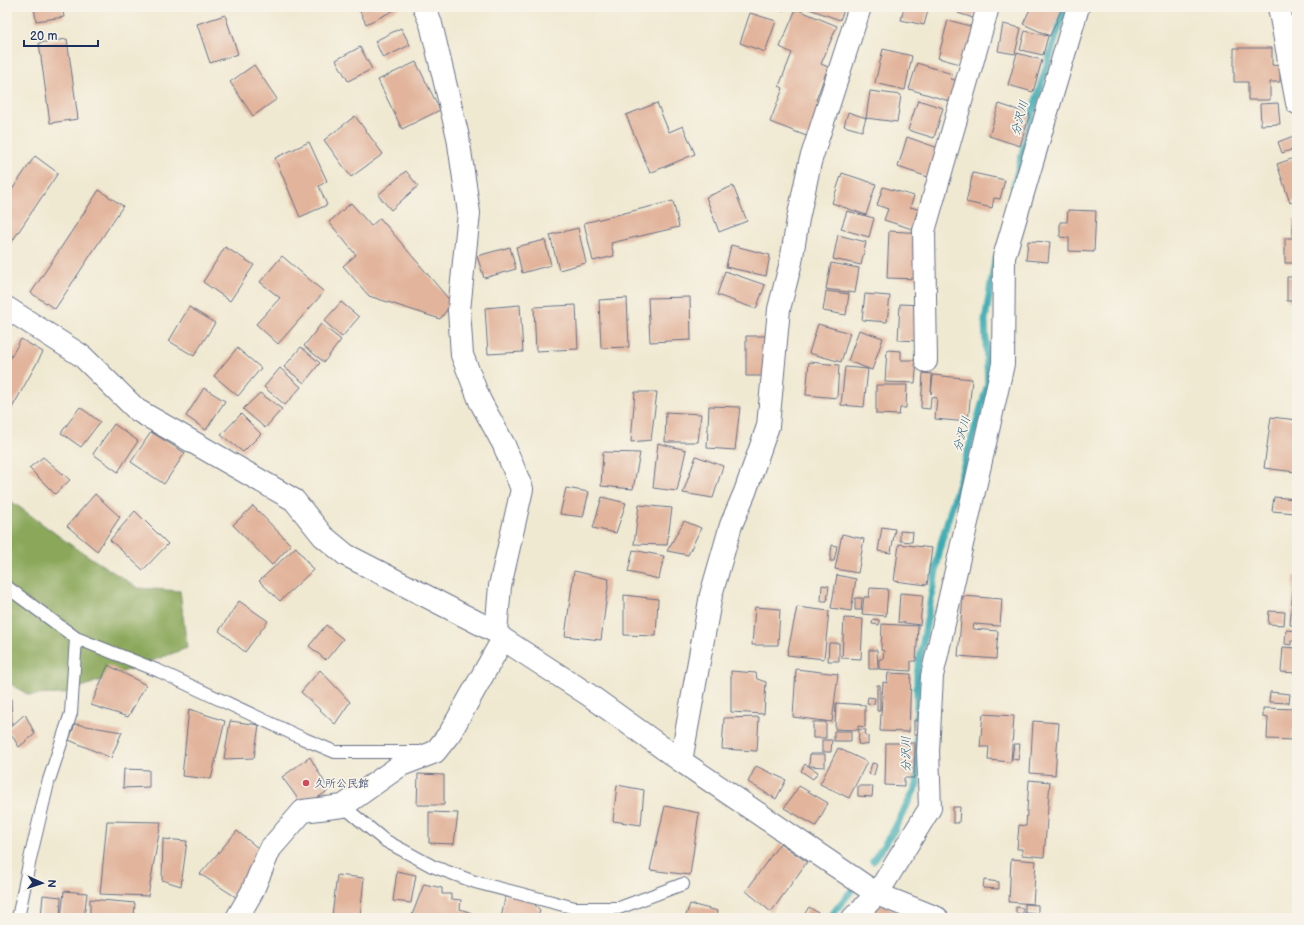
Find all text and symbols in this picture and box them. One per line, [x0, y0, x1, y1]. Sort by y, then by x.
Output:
scale bar [24, 22, 98, 48]
text: 20 m [30, 29, 57, 44]
water label: 分沢川 [1008, 99, 1032, 137]
water label: 分沢川 [950, 415, 974, 453]
water label: 分沢川 [899, 736, 914, 772]
place label: 久所公民館 [314, 777, 369, 790]
marker: 久所公民館 [301, 778, 311, 788]
north arrow [22, 863, 62, 903]
text: N [45, 879, 58, 888]

